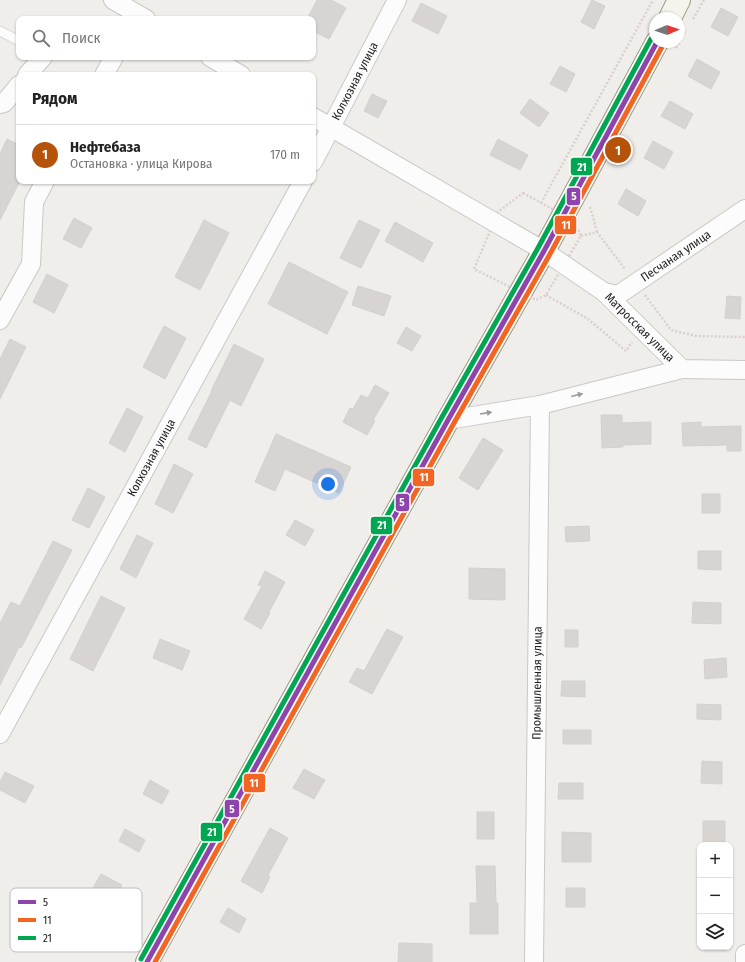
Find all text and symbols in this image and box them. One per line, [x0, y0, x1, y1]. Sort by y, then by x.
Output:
north arrow [649, 12, 685, 48]
search box [16, 16, 316, 60]
icon: search [30, 27, 52, 49]
text: Поиск [62, 29, 100, 47]
street label: Колхозная улица [329, 40, 381, 123]
text: Рядом [32, 88, 77, 109]
pin: 1 [605, 135, 631, 165]
text: Нефтебаза [70, 138, 141, 156]
text: 1 [42, 147, 48, 162]
text: 170 m [270, 147, 300, 162]
text: Остановка · улица Кирова [70, 156, 212, 171]
line badge: 21 [570, 157, 593, 176]
text: 21 [576, 161, 587, 174]
line badge: 5 [566, 187, 581, 206]
text: 5 [571, 190, 577, 203]
line badge: 11 [554, 215, 577, 235]
text: 11 [561, 219, 571, 232]
street label: Песчаная улица [638, 227, 713, 285]
street label: Матросская улица [602, 290, 678, 365]
one-way arrow [571, 392, 584, 398]
one-way arrow [480, 410, 492, 416]
street label: Колхозная улица [124, 416, 178, 499]
line badge: 11 [412, 468, 435, 487]
text: 11 [419, 471, 429, 484]
your location [318, 474, 338, 494]
line badge: 5 [395, 493, 410, 512]
text: 5 [399, 496, 405, 509]
line badge: 21 [370, 516, 393, 535]
text: 21 [376, 519, 387, 532]
street label: Промышленная улица [529, 626, 545, 740]
line badge: 11 [243, 773, 266, 793]
text: 11 [249, 777, 259, 790]
line badge: 5 [224, 799, 240, 818]
text: 5 [229, 803, 235, 816]
line badge: 21 [200, 822, 223, 842]
text: 21 [206, 826, 217, 839]
map controls [697, 842, 733, 950]
button: + [697, 842, 733, 878]
button: − [697, 878, 733, 914]
legend [10, 888, 142, 952]
text: 5 [43, 896, 48, 909]
text: 11 [43, 914, 51, 927]
button: layers [697, 914, 733, 950]
text: 21 [43, 932, 52, 945]

